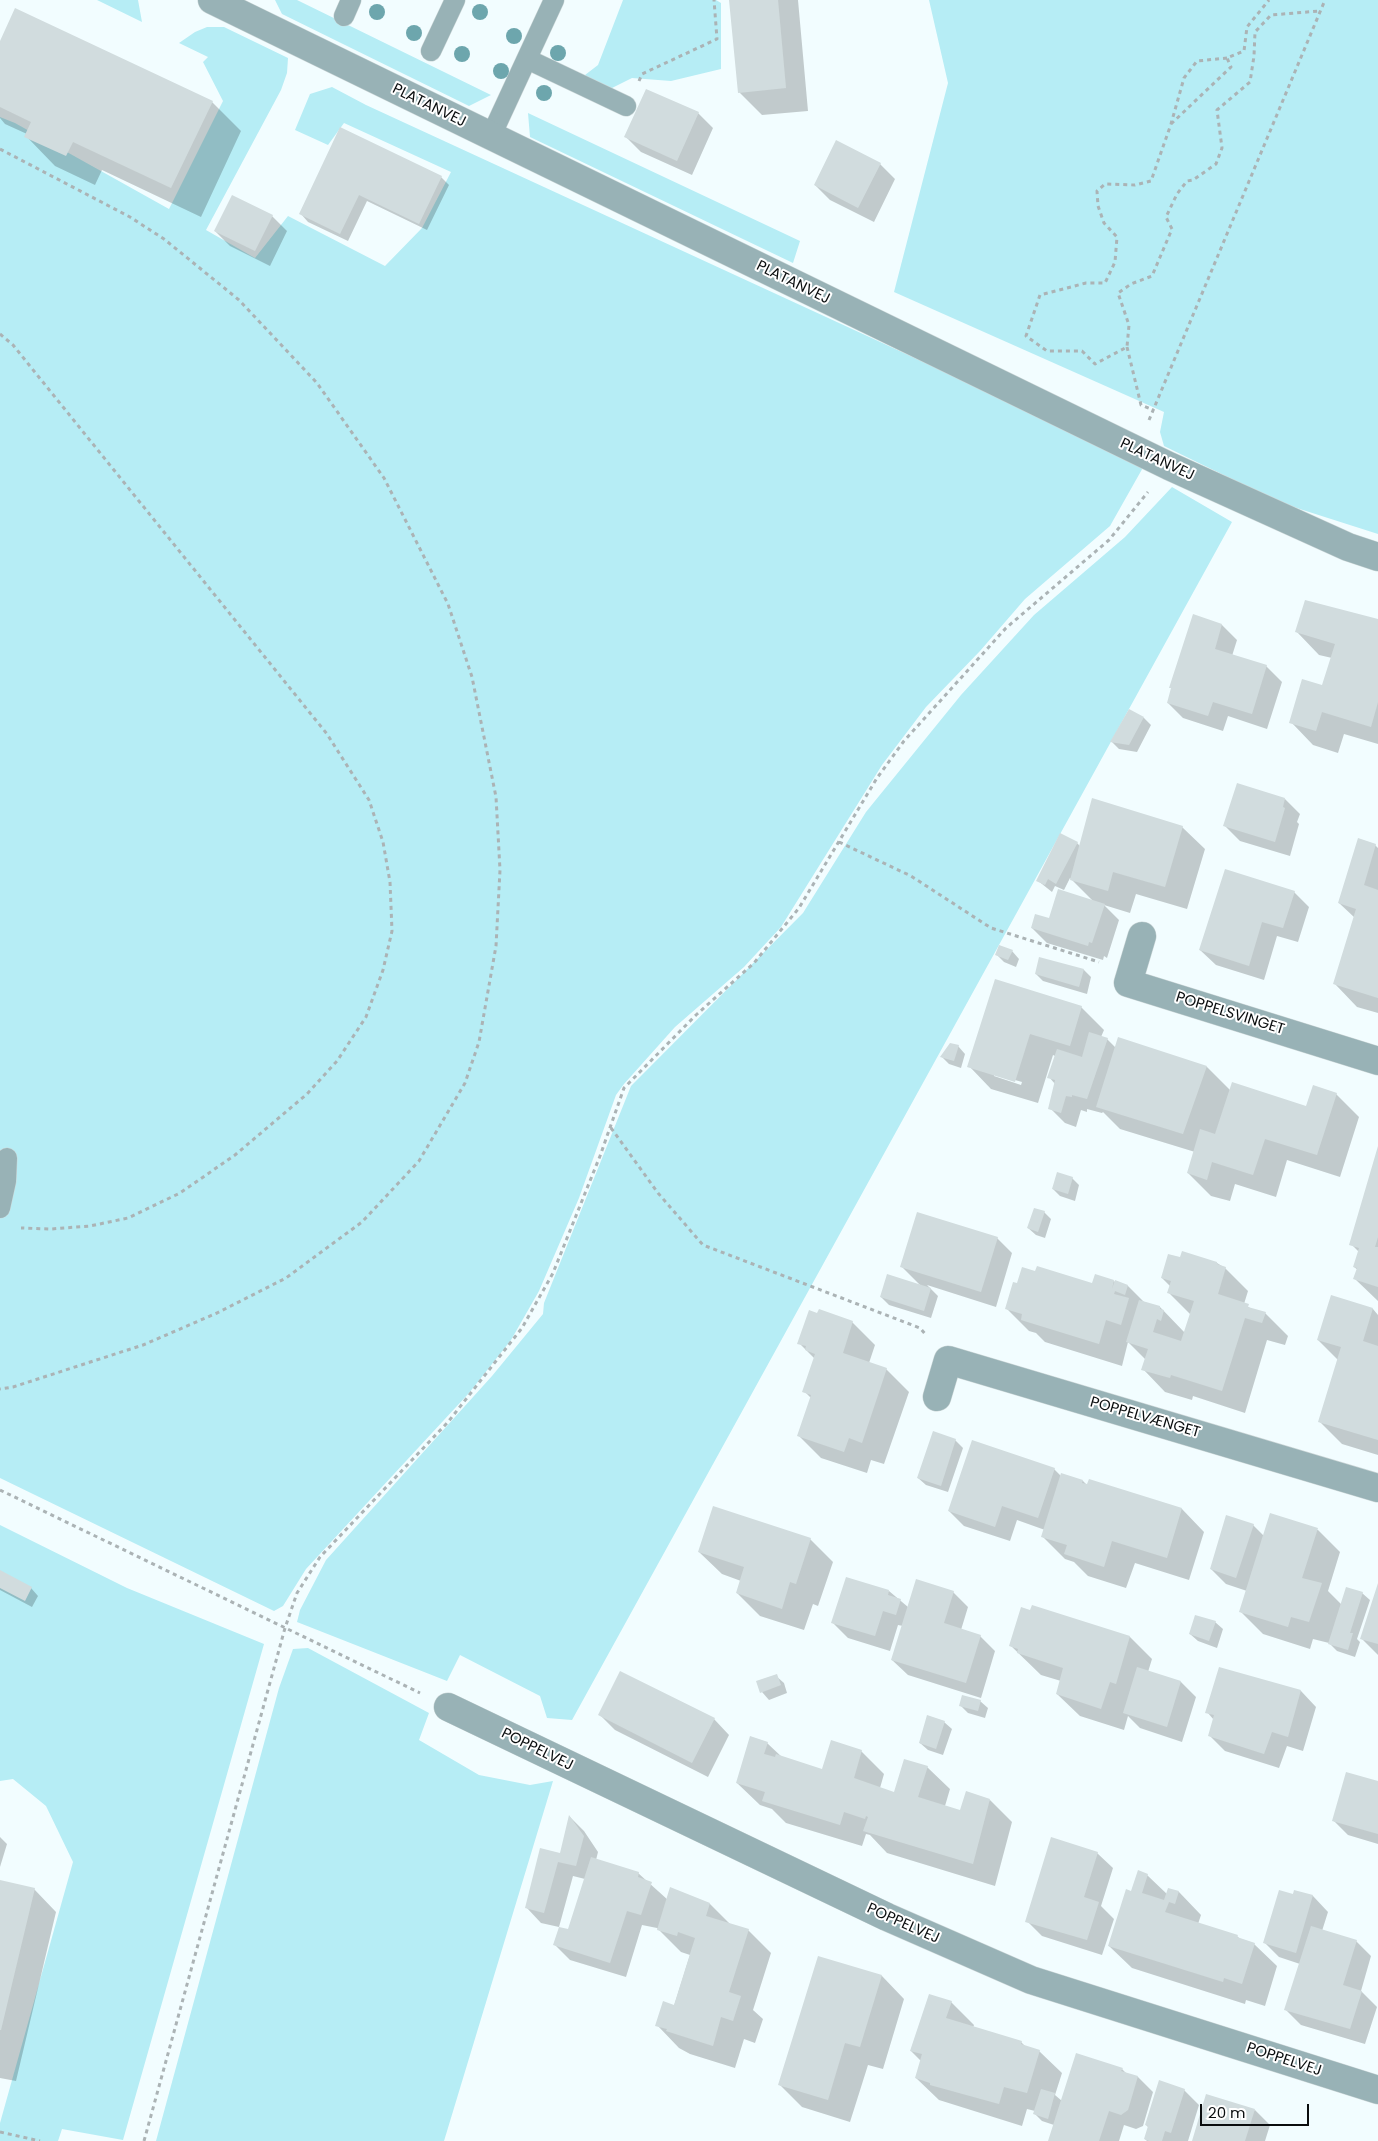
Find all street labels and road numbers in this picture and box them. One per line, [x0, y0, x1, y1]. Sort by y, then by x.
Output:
street label: PLATANVEJ [389, 80, 469, 132]
street label: PLATANVEJ [753, 257, 833, 309]
street label: PLATANVEJ [1117, 435, 1197, 485]
street label: POPPELSVINGET [1173, 989, 1287, 1039]
street label: POPPELVÆNGET [1088, 1394, 1202, 1442]
street label: POPPELVEJ [498, 1725, 576, 1775]
street label: POPPELVEJ [864, 1900, 942, 1948]
street label: POPPELVEJ [1244, 2039, 1324, 2081]

